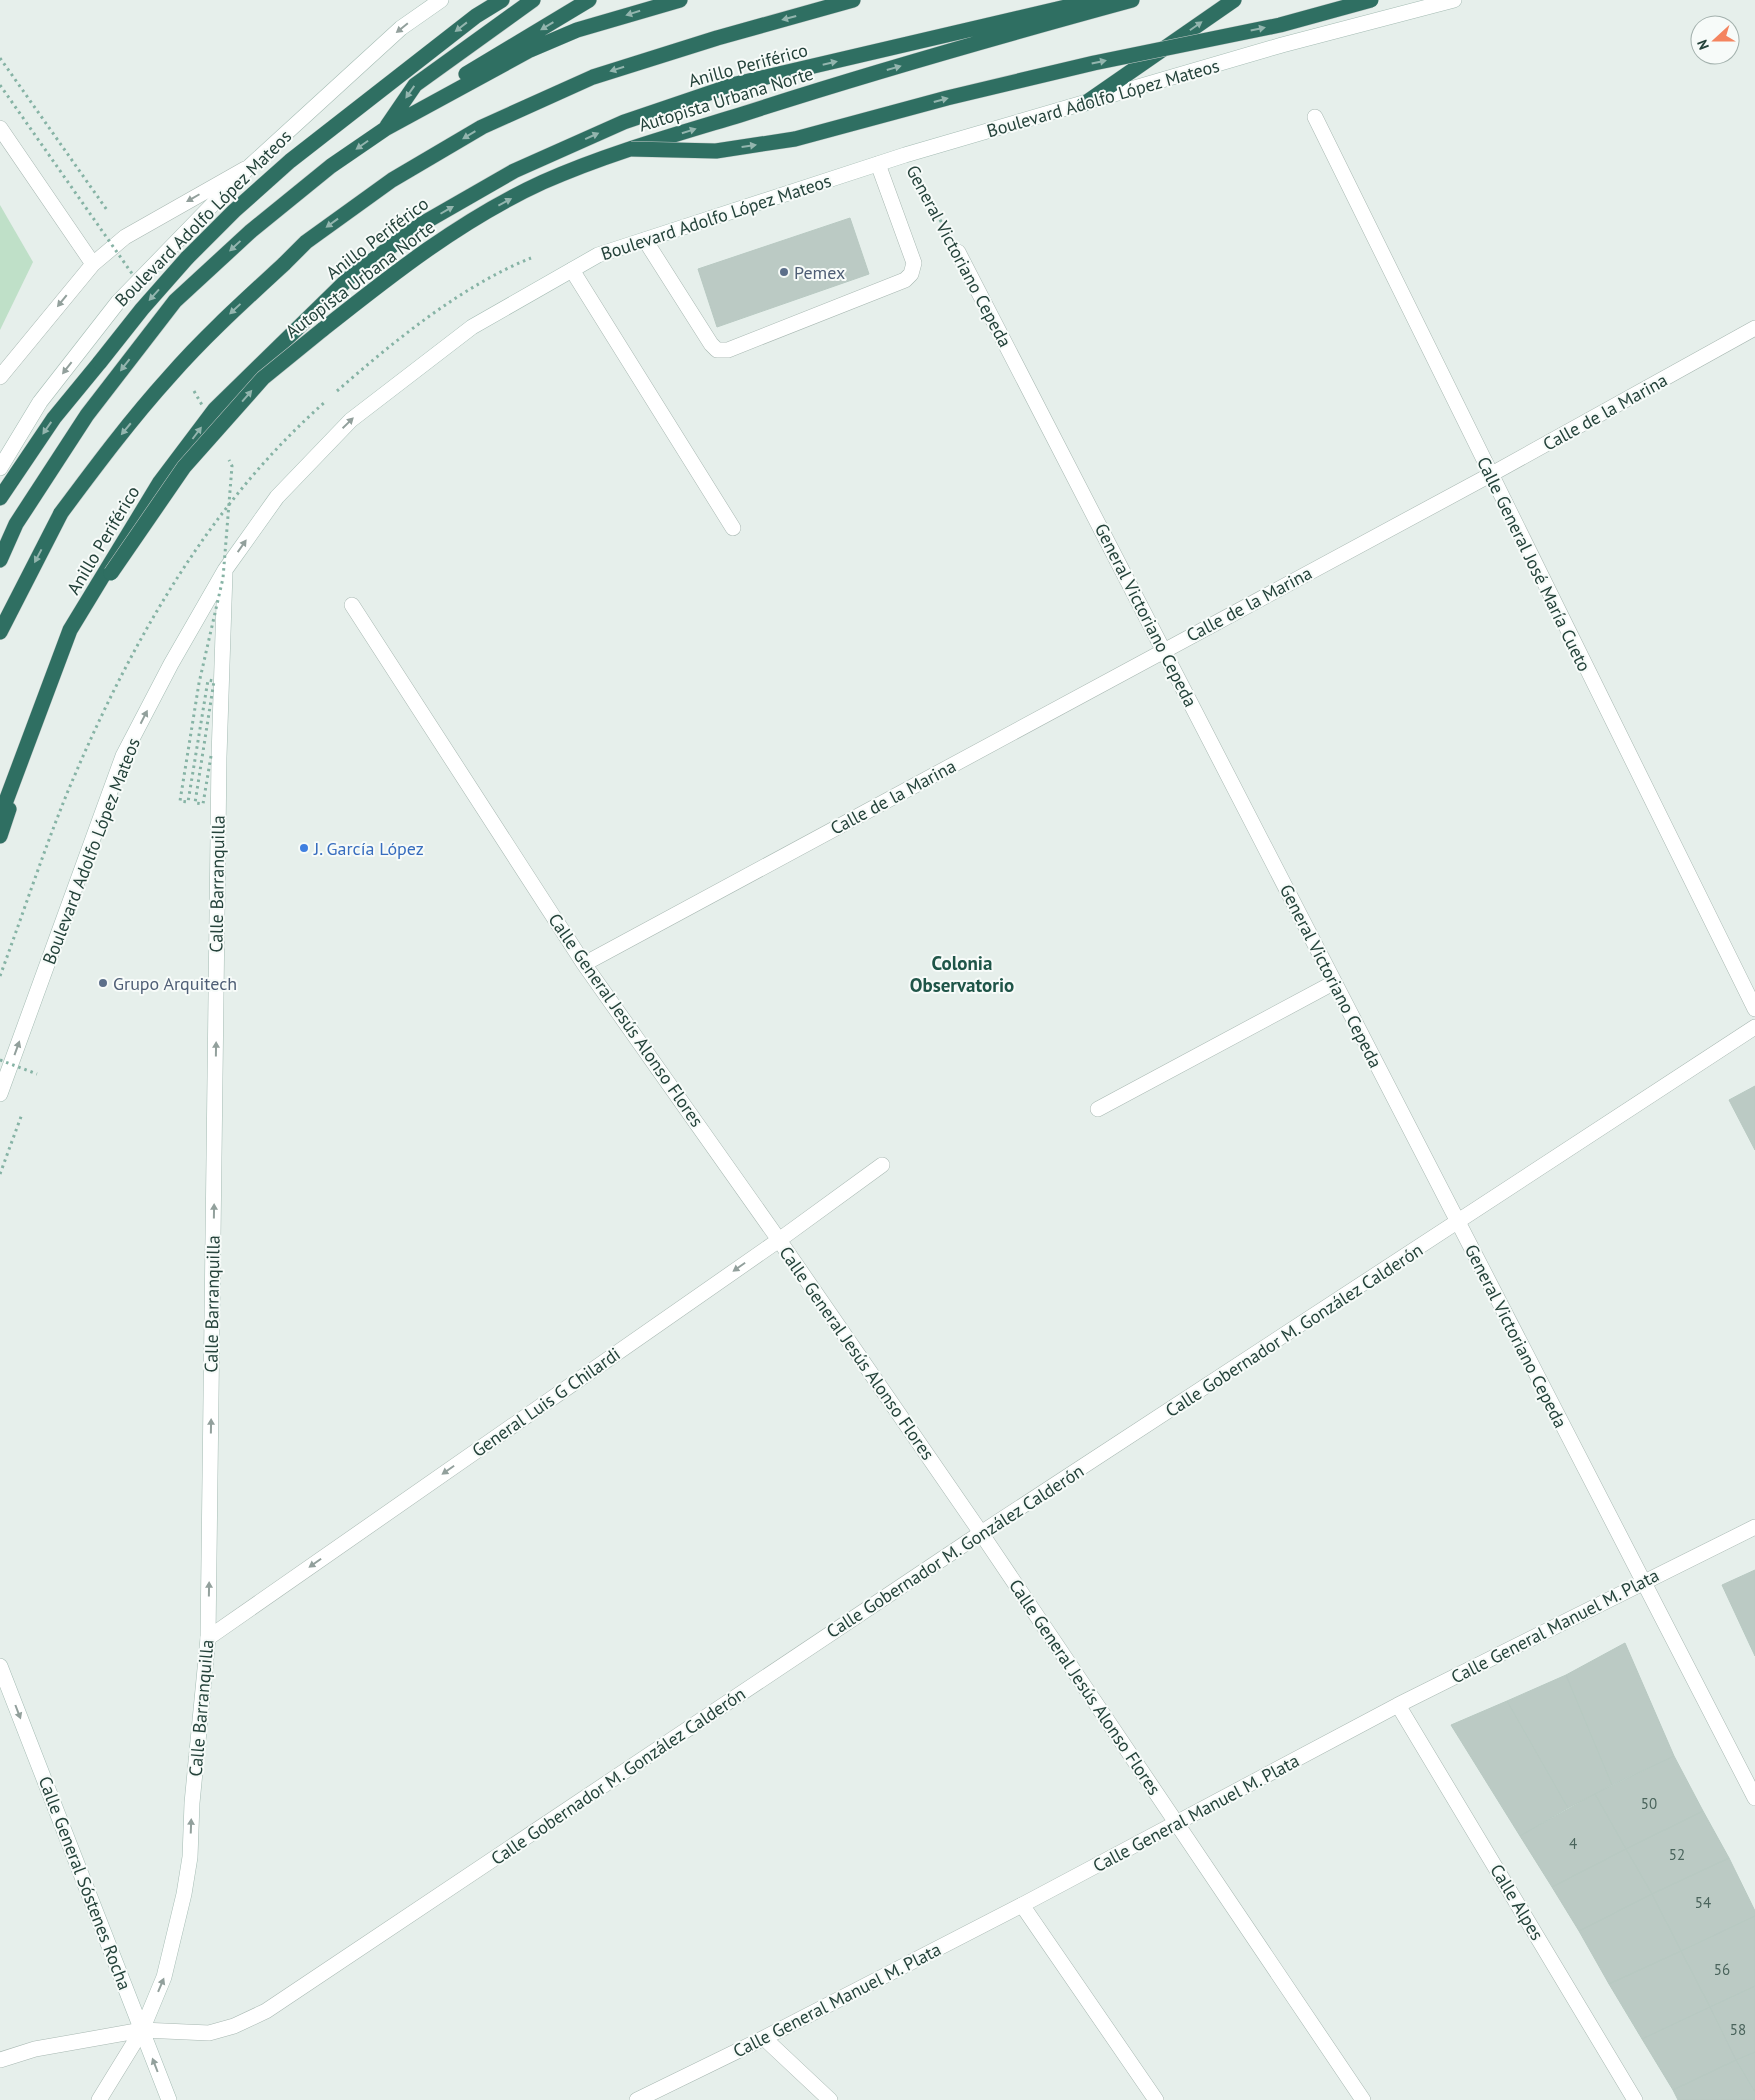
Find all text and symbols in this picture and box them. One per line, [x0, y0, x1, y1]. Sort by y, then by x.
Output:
one-way arrow [625, 10, 640, 18]
one-way arrow [782, 14, 797, 22]
north arrow [1690, 15, 1740, 65]
one-way arrow [541, 21, 554, 30]
one-way arrow [1189, 21, 1203, 31]
one-way arrow [455, 22, 468, 33]
one-way arrow [395, 23, 408, 34]
one-way arrow [1251, 25, 1266, 33]
text: N [1693, 37, 1713, 52]
street label: Anillo Periférico [686, 38, 810, 92]
street label: Boulevard Adolfo López Mateos [984, 54, 1222, 142]
one-way arrow [1092, 58, 1107, 66]
one-way arrow [823, 59, 838, 67]
street label: Autopista Urbana Norte [636, 61, 816, 137]
one-way arrow [887, 64, 902, 72]
one-way arrow [609, 66, 624, 74]
one-way arrow [405, 85, 415, 99]
one-way arrow [934, 96, 949, 104]
street label: Boulevard Adolfo López Mateos [110, 125, 296, 311]
one-way arrow [681, 126, 696, 134]
one-way arrow [462, 130, 475, 139]
one-way arrow [585, 132, 599, 140]
one-way arrow [355, 140, 369, 150]
one-way arrow [742, 142, 758, 150]
street label: General Victoriano Cepeda [901, 161, 1017, 351]
street label: Boulevard Adolfo López Mateos [598, 169, 834, 265]
street label: Anillo Periférico [321, 192, 433, 284]
one-way arrow [186, 194, 199, 203]
one-way arrow [499, 198, 512, 207]
one-way arrow [441, 205, 454, 214]
street label: Autopista Urbana Norte [281, 215, 439, 343]
one-way arrow [326, 218, 339, 228]
one-way arrow [229, 240, 241, 252]
place label: Pemex [794, 261, 845, 284]
marker: Pemex [778, 266, 790, 278]
one-way arrow [149, 288, 160, 301]
one-way arrow [56, 295, 68, 307]
one-way arrow [230, 303, 242, 315]
one-way arrow [120, 358, 131, 371]
one-way arrow [62, 361, 72, 375]
street label: Calle de la Marina [1539, 368, 1671, 456]
one-way arrow [242, 389, 253, 402]
one-way arrow [342, 417, 354, 429]
one-way arrow [42, 421, 52, 435]
one-way arrow [120, 422, 131, 435]
one-way arrow [192, 426, 202, 440]
street label: Calle General José María Cueto [1472, 453, 1596, 675]
street label: Anillo Periférico [62, 482, 144, 598]
street label: General Victoriano Cepeda [1090, 519, 1202, 711]
one-way arrow [237, 539, 247, 553]
one-way arrow [34, 550, 43, 563]
street label: Calle de la Marina [1182, 561, 1316, 647]
one-way arrow [140, 710, 148, 724]
street label: Boulevard Adolfo López Mateos [37, 734, 145, 968]
street label: Calle de la Marina [826, 754, 960, 840]
street label: Calle Barranquilla [204, 815, 230, 953]
place label: J. García López [313, 837, 424, 860]
marker: J. García López [298, 842, 310, 854]
street label: General Victoriano Cepeda [1275, 880, 1387, 1072]
street label: Calle General Jesús Alonso Flores [543, 909, 709, 1131]
district label: Colonia Observatorio [910, 951, 1014, 997]
place label: Grupo Arquitech [113, 972, 237, 995]
marker: Grupo Arquitech [97, 977, 109, 989]
one-way arrow [13, 1040, 21, 1055]
one-way arrow [212, 1041, 220, 1057]
one-way arrow [210, 1203, 218, 1219]
street label: Calle Barranquilla [199, 1235, 225, 1373]
street label: Calle Gobernador M. González Calderón [1161, 1238, 1427, 1422]
street label: General Victoriano Cepeda [1460, 1240, 1572, 1432]
street label: Calle General Jesús Alonso Flores [774, 1242, 940, 1464]
one-way arrow [733, 1262, 746, 1272]
street label: General Luis G Chilardi [467, 1342, 625, 1462]
one-way arrow [207, 1418, 215, 1434]
street label: Calle Gobernador M. González Calderón [822, 1459, 1088, 1643]
one-way arrow [441, 1465, 455, 1475]
one-way arrow [308, 1558, 321, 1568]
street label: Calle General Manuel M. Plata [1447, 1563, 1663, 1689]
street label: Calle General Jesús Alonso Flores [1004, 1575, 1166, 1799]
one-way arrow [205, 1581, 213, 1597]
street label: Calle Barranquilla [184, 1639, 218, 1777]
street label: Calle Gobernador M. González Calderón [486, 1682, 750, 1870]
one-way arrow [15, 1704, 22, 1719]
street label: Calle General Manuel M. Plata [1089, 1749, 1303, 1877]
street label: Calle General Sóstenes Rocha [34, 1773, 136, 1993]
house number: 50 [1641, 1794, 1657, 1813]
one-way arrow [187, 1818, 195, 1834]
house number: 4 [1569, 1834, 1577, 1853]
house number: 52 [1669, 1845, 1685, 1864]
street label: Calle Alpes [1485, 1860, 1549, 1944]
house number: 54 [1695, 1893, 1711, 1912]
street label: Calle General Manuel M. Plata [729, 1937, 945, 2063]
house number: 56 [1714, 1960, 1730, 1979]
one-way arrow [157, 1977, 165, 1992]
house number: 58 [1730, 2020, 1746, 2039]
one-way arrow [151, 2057, 159, 2072]

